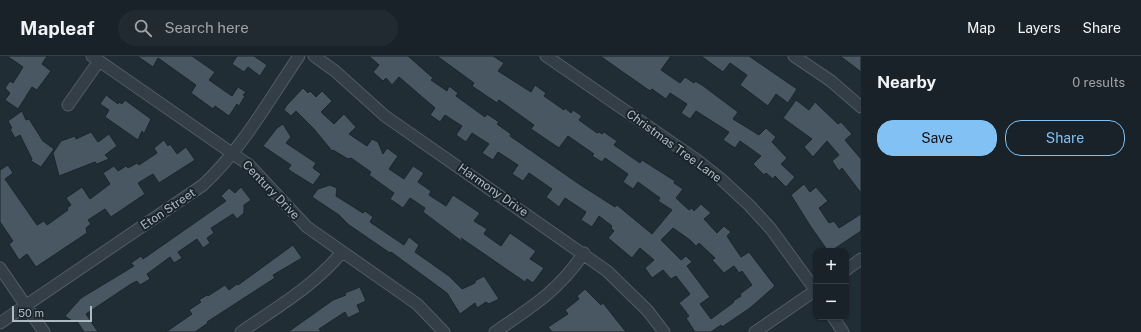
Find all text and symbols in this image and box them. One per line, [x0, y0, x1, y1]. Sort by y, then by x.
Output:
search box [118, 10, 398, 46]
text: Mapleaf [20, 17, 94, 39]
icon: search [132, 17, 154, 39]
text: Search here [164, 19, 249, 36]
text: Map [967, 20, 995, 36]
text: Layers [1017, 20, 1061, 36]
text: Share [1083, 20, 1121, 36]
text: Nearby [877, 72, 936, 92]
text: 0 results [1072, 75, 1125, 90]
street label: Christmas Tree Lane [624, 107, 724, 185]
button: Save [877, 120, 997, 156]
button: Share [1005, 120, 1125, 156]
street label: Century Drive [239, 158, 303, 222]
street label: Harmony Drive [455, 161, 531, 219]
street label: Eton Street [138, 185, 198, 233]
map controls [813, 248, 849, 320]
button: + [813, 248, 849, 284]
button: − [813, 284, 849, 320]
scale bar [12, 304, 92, 323]
text: 50 m [18, 307, 44, 319]

